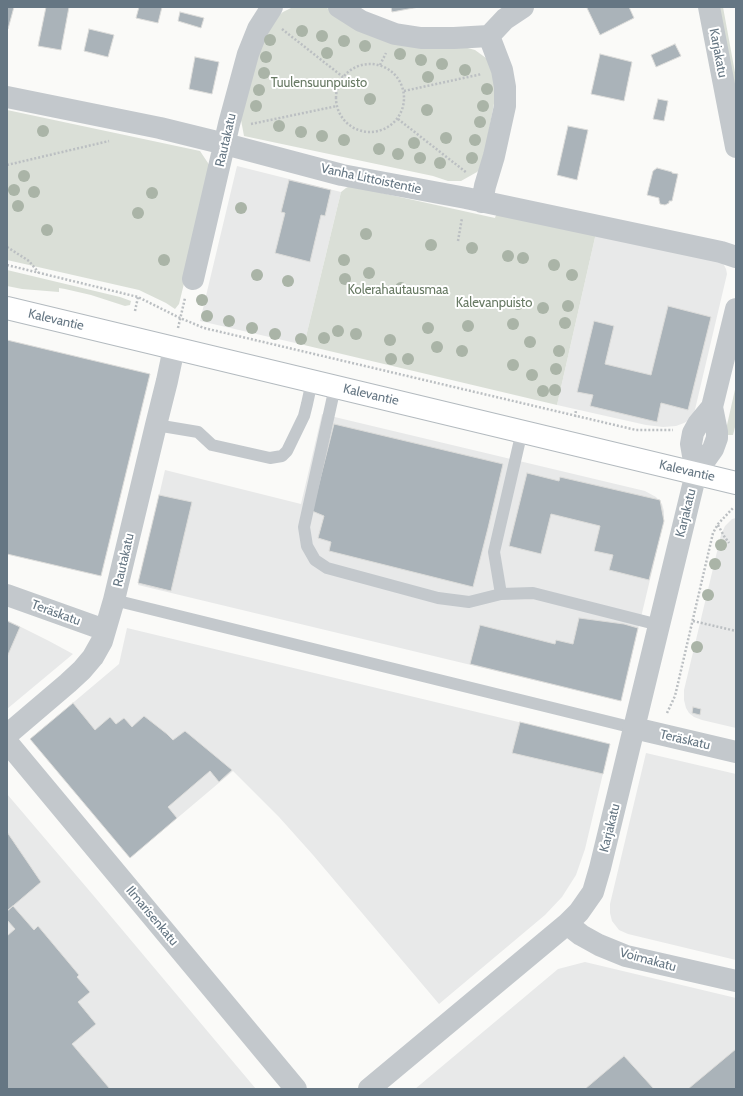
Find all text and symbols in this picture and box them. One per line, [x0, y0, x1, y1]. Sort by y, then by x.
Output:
street label: Karjakatu [706, 27, 730, 79]
park label: Tuulensuunpuisto [271, 75, 367, 91]
street label: Rautakatu [212, 112, 240, 168]
street label: Vanha Littoistentie [319, 161, 423, 197]
park label: Kolerahautausmaa [348, 282, 448, 298]
park label: Kalevanpuisto [456, 295, 532, 311]
street label: Kalevantie [27, 306, 85, 334]
street label: Kalevantie [342, 381, 400, 409]
street label: Kalevantie [658, 457, 716, 485]
street label: Karjakatu [672, 487, 700, 539]
street label: Rautakatu [110, 532, 138, 588]
street label: Teräskatu [29, 597, 83, 629]
street label: Teräskatu [658, 727, 712, 753]
street label: Karjakatu [596, 802, 624, 854]
street label: Ilmarisenkatu [123, 883, 181, 949]
street label: Voimakatu [618, 945, 678, 975]

